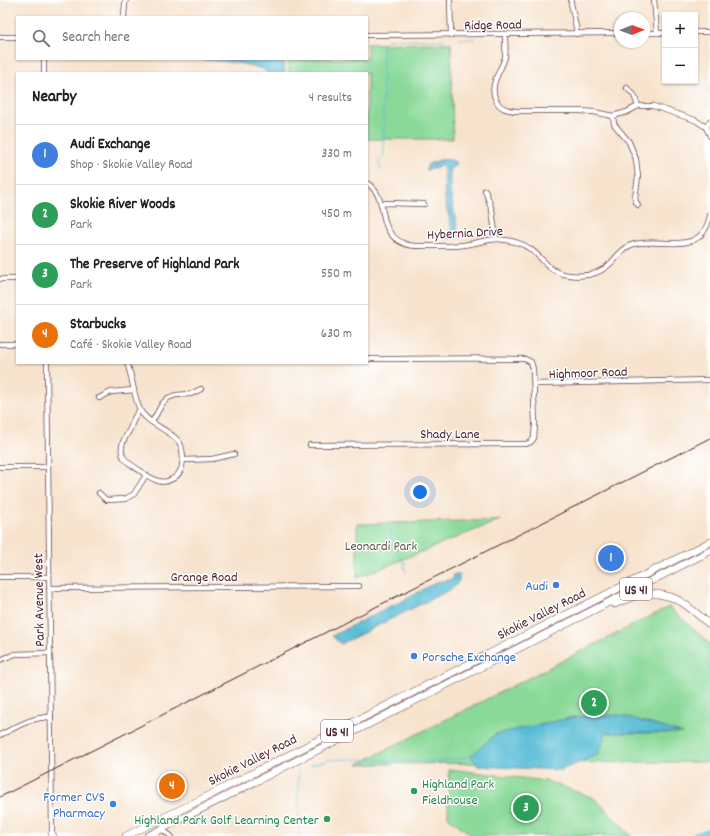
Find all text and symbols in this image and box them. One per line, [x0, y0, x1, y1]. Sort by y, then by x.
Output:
north arrow [614, 12, 650, 48]
map controls [662, 12, 698, 84]
button: + [662, 12, 698, 48]
street label: Ridge Road [464, 15, 522, 37]
search box [16, 16, 368, 60]
icon: search [30, 27, 52, 49]
text: Search here [62, 27, 130, 49]
button: − [662, 48, 698, 84]
text: Nearby [32, 86, 76, 110]
text: 4 results [309, 89, 352, 108]
text: Audi Exchange [70, 134, 150, 156]
text: 1 [44, 145, 46, 164]
text: 330 m [321, 145, 352, 164]
text: Shop · Skokie Valley Road [70, 156, 192, 175]
text: Skokie River Woods [70, 194, 176, 216]
text: 2 [42, 205, 48, 224]
text: 450 m [322, 205, 352, 224]
text: Park [70, 216, 92, 235]
street label: Hybernia Drive [427, 222, 504, 246]
text: The Preserve of Highland Park [70, 254, 239, 276]
text: 3 [42, 265, 48, 284]
text: 550 m [321, 265, 352, 284]
text: Park [70, 276, 92, 295]
text: Starbucks [70, 314, 126, 336]
text: 4 [42, 325, 48, 344]
text: 630 m [321, 325, 352, 344]
text: Café · Skokie Valley Road [70, 336, 192, 355]
street label: Highmoor Road [548, 363, 628, 385]
street label: Shady Lane [420, 425, 480, 445]
your location [410, 482, 430, 502]
park label: Leonardi Park [345, 537, 418, 557]
pin: 1 [598, 543, 624, 573]
street label: Park Avenue West [29, 553, 51, 647]
street label: Grange Road [171, 568, 237, 588]
place label: Audi [525, 577, 548, 597]
road number: US 41 [620, 578, 652, 600]
marker: Audi [551, 580, 561, 590]
street label: Skokie Valley Road [494, 584, 590, 646]
place label: Porsche Exchange [422, 648, 516, 668]
marker: Porsche Exchange [409, 651, 419, 661]
pin: 2 [581, 688, 607, 718]
road number: US 41 [321, 720, 353, 742]
street label: Skokie Valley Road [205, 730, 301, 792]
pin: 4 [159, 771, 185, 801]
place label: Highland Park Fieldhouse [422, 775, 495, 811]
marker: Highland Park Fieldhouse [409, 786, 419, 796]
place label: Former CVS Pharmacy [43, 788, 105, 824]
pin: 3 [513, 793, 539, 823]
marker: Former CVS Pharmacy [108, 799, 118, 809]
place label: Highland Park Golf Learning Center [134, 811, 320, 831]
marker: Highland Park Golf Learning Center [322, 814, 332, 824]

